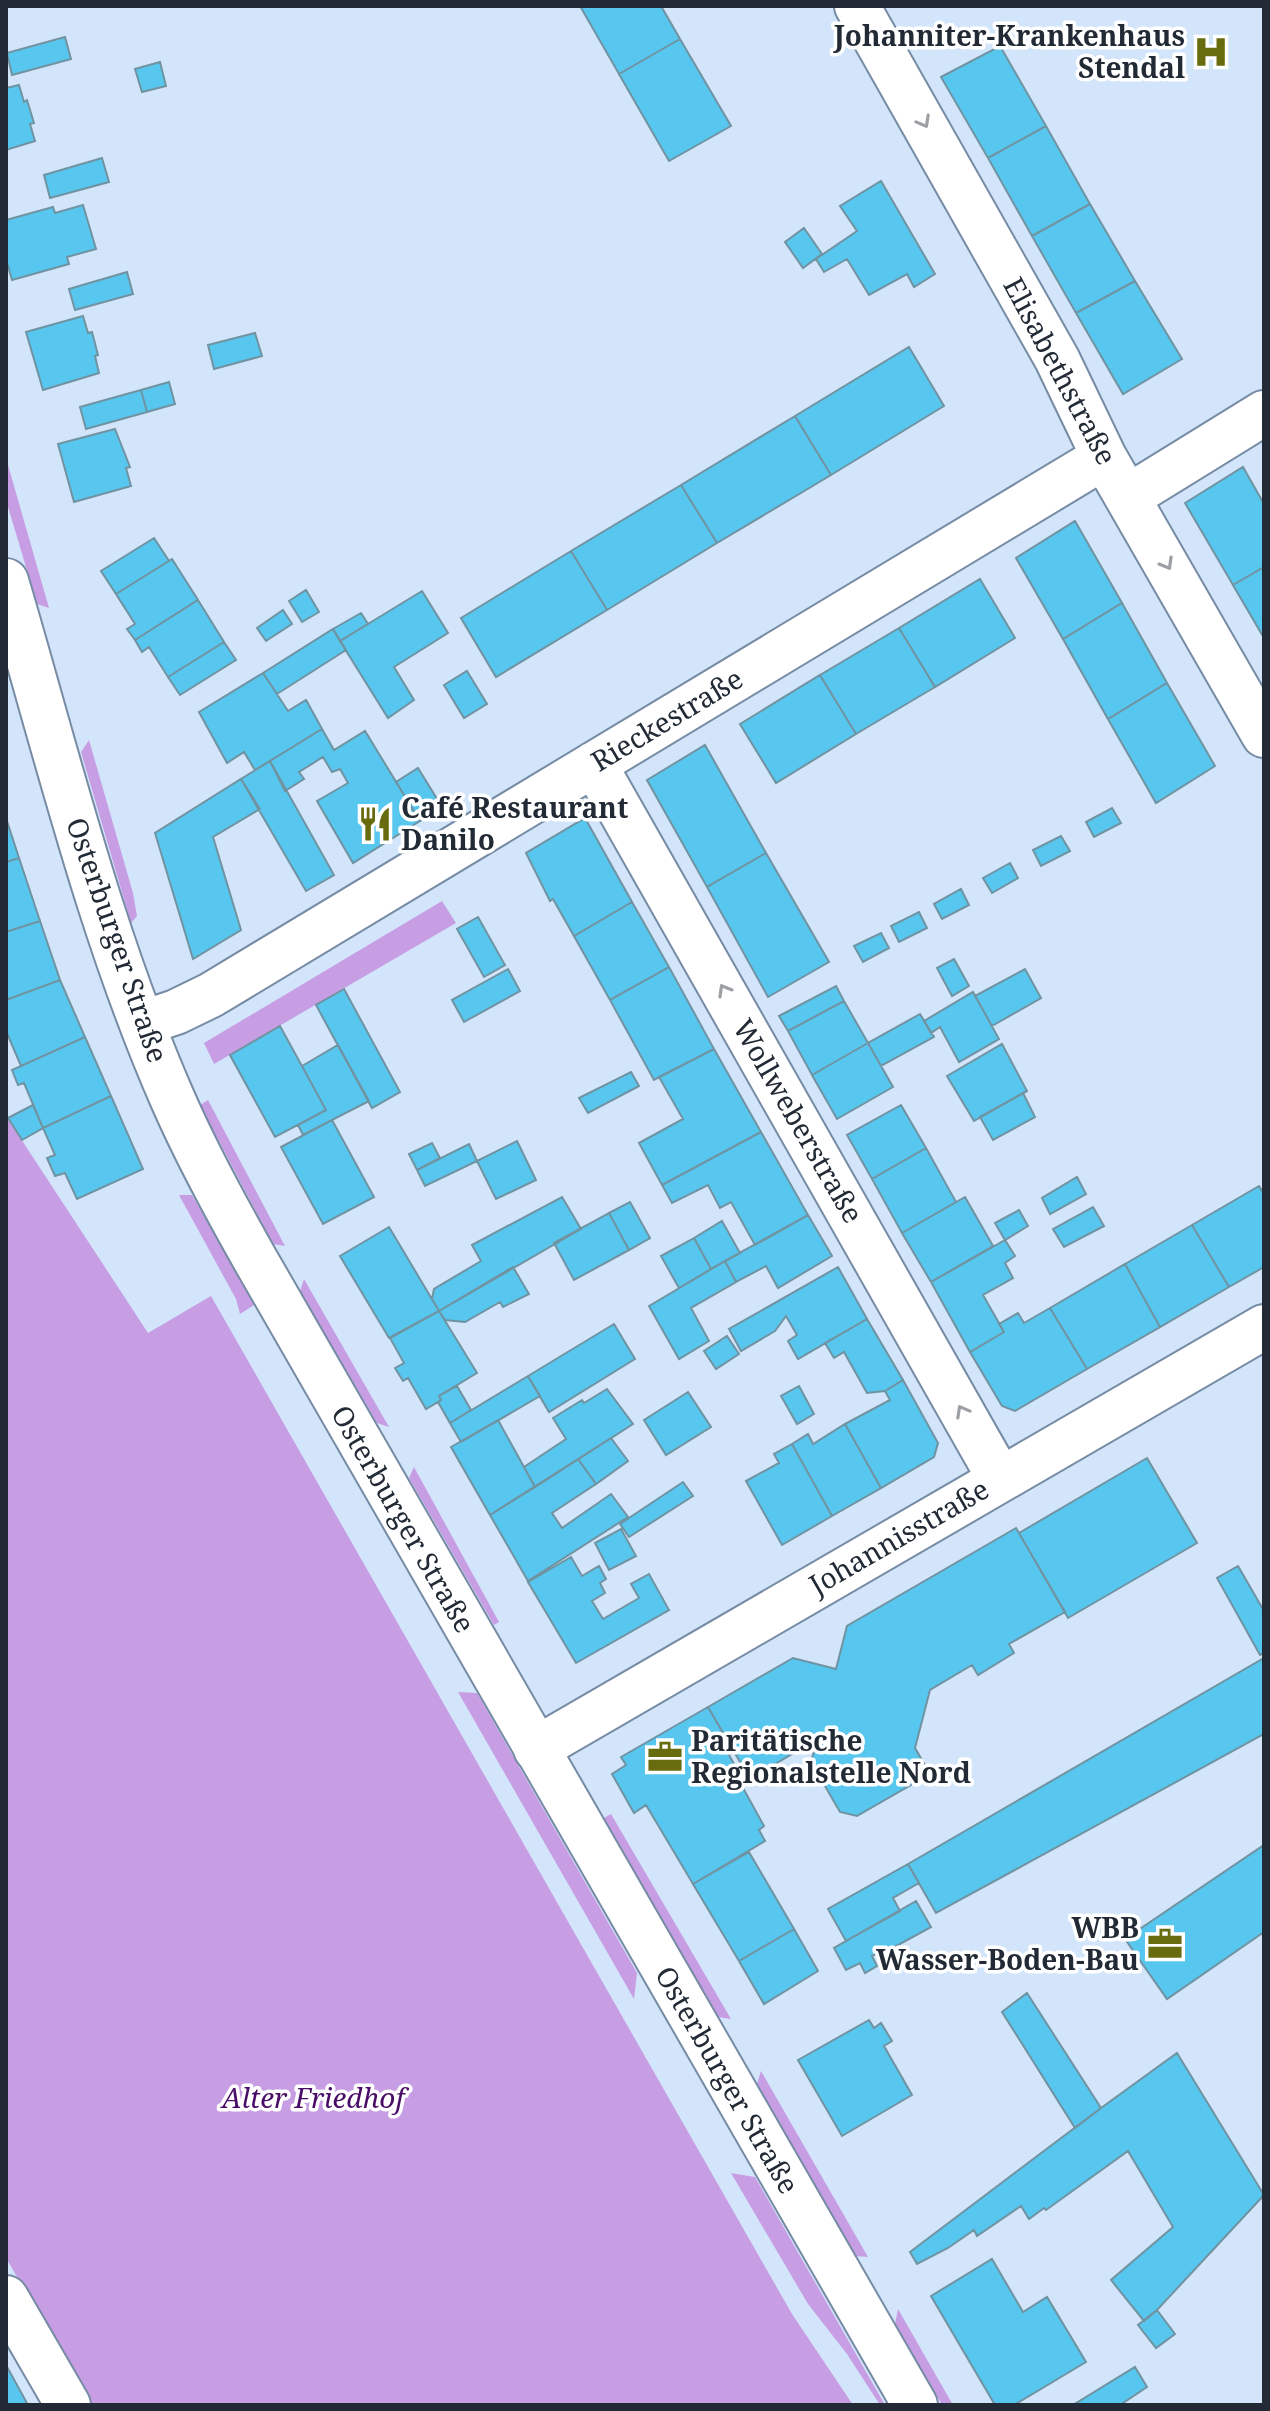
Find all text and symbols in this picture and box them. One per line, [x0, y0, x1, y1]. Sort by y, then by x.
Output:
place label: Johanniter-Krankenhaus Stendal [833, 16, 1185, 86]
hospital icon: Johanniter-Krankenhaus Stendal [1192, 33, 1230, 71]
one-way arrow [915, 114, 930, 128]
street label: Elisabethstraße [995, 270, 1126, 471]
one-way arrow [1157, 555, 1173, 570]
street label: Rieckestraße [583, 659, 749, 779]
place label: Café Restaurant Danilo [401, 788, 628, 858]
restaurant icon: Café Restaurant Danilo [356, 805, 394, 843]
street label: Osterburger Straße [58, 812, 178, 1067]
one-way arrow [718, 984, 734, 999]
street label: Wollweberstraße [725, 1012, 873, 1229]
street label: Osterburger Straße [323, 1398, 484, 1639]
one-way arrow [956, 1405, 972, 1420]
street label: Johannisstraße [801, 1469, 995, 1603]
place label: Paritätische Regionalstelle Nord [691, 1721, 971, 1791]
office icon: Paritätische Regionalstelle Nord [646, 1738, 684, 1776]
place label: WBB Wasser-Boden-Bau [876, 1908, 1139, 1978]
office icon: WBB Wasser-Boden-Bau [1146, 1925, 1184, 1963]
street label: Osterburger Straße [647, 1959, 808, 2200]
park label: Alter Friedhof [220, 2078, 409, 2116]

